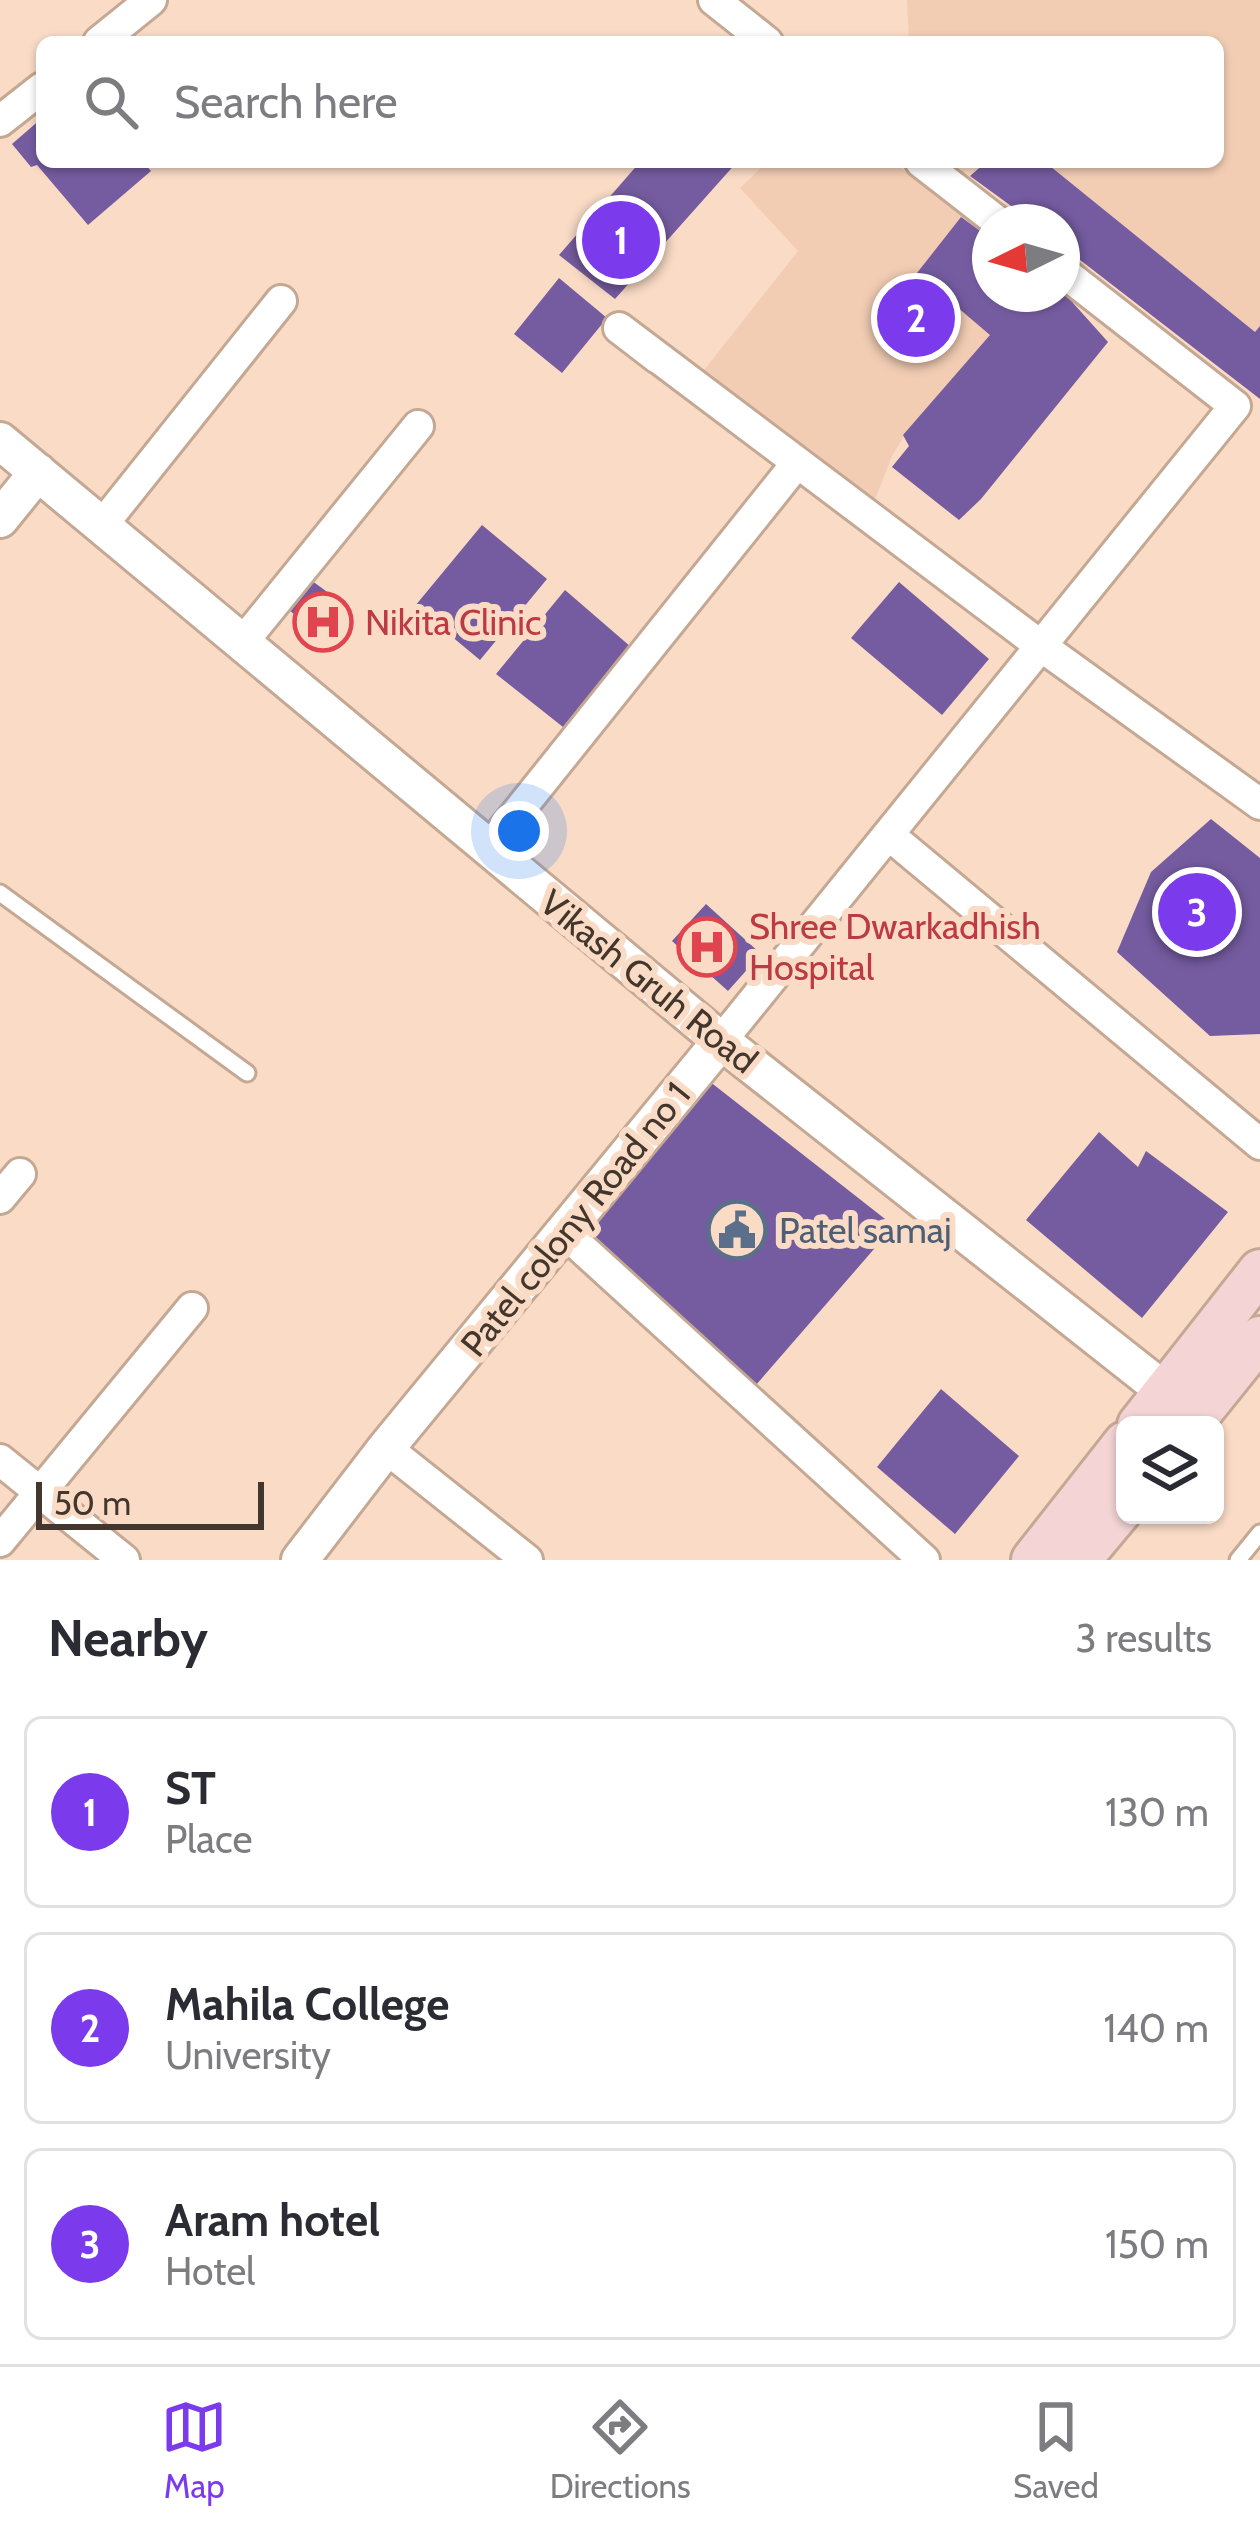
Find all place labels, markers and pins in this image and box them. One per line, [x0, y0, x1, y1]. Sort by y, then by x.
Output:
pin: 1 [582, 195, 660, 285]
pin: 2 [877, 273, 955, 363]
hospital icon: Nikita Clinic [292, 591, 354, 653]
place label: Nikita Clinic [365, 600, 541, 644]
pin: 3 [1158, 867, 1236, 957]
place label: Shree Dwarkadhish Hospital [749, 904, 1041, 989]
hospital icon: Shree Dwarkadhish Hospital [676, 916, 738, 978]
public building icon: Patel samaj [706, 1199, 768, 1261]
place label: Patel samaj [779, 1208, 952, 1252]

